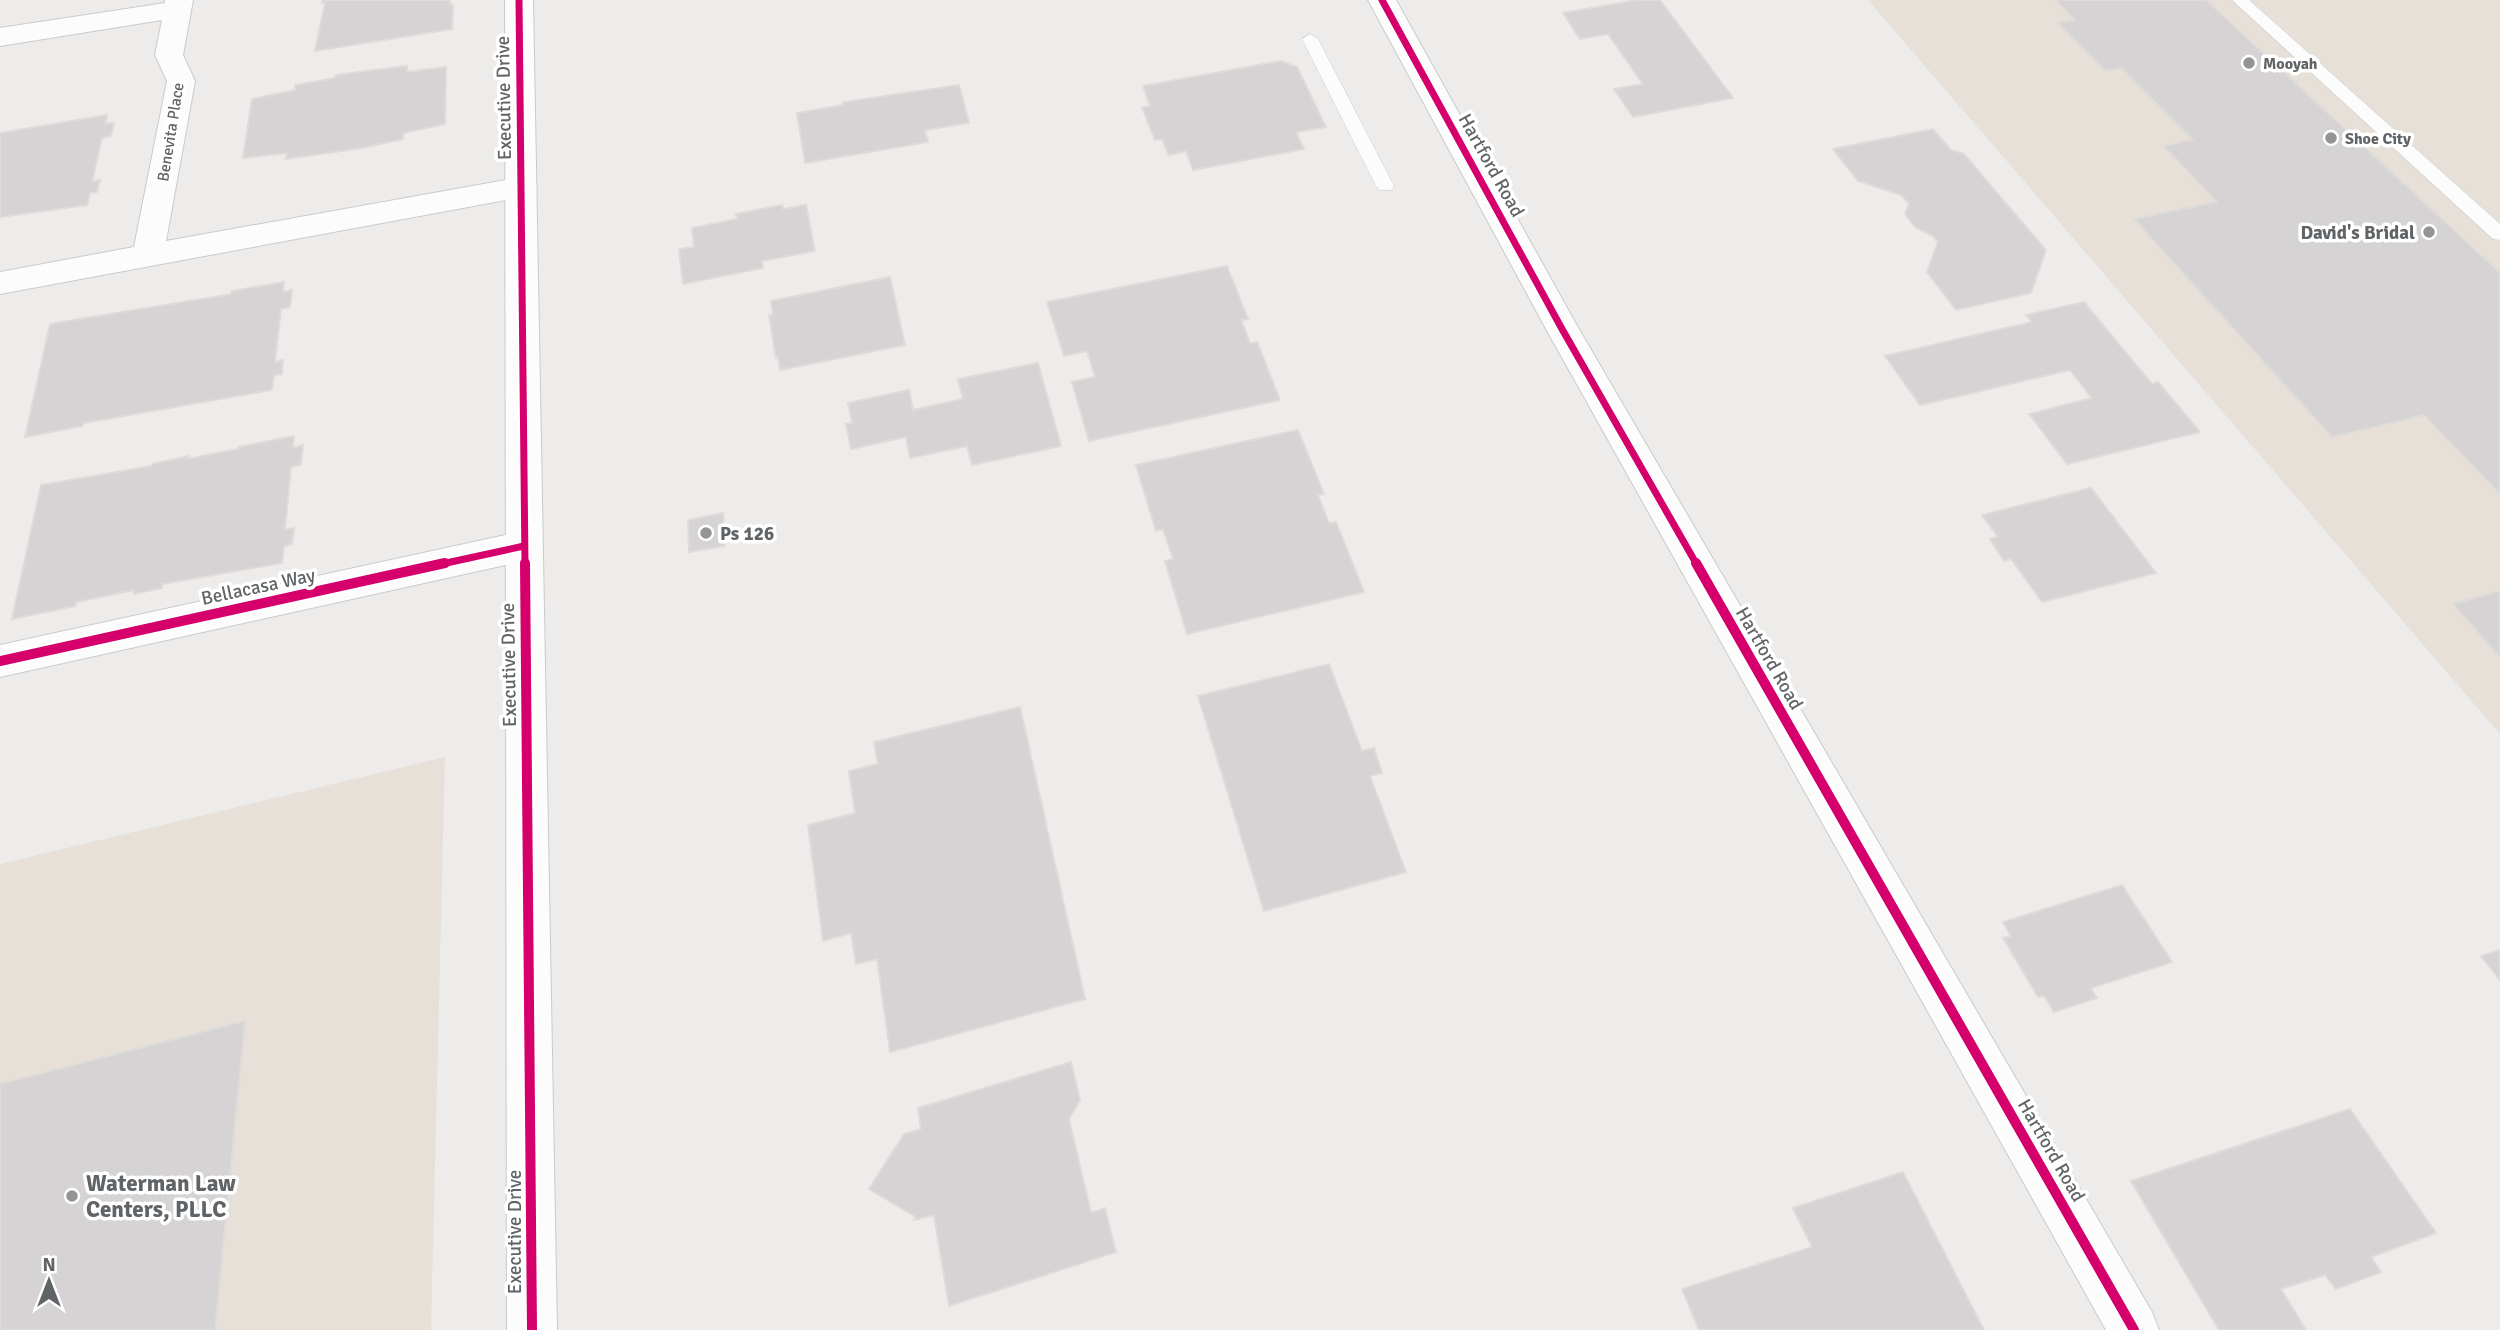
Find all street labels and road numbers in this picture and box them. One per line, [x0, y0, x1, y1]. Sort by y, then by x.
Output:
street label: Executive Drive [491, 36, 517, 160]
street label: Benevita Place [153, 81, 189, 183]
street label: Hartford Road [1453, 110, 1529, 221]
street label: Bellacasa Way [199, 563, 318, 611]
street label: Executive Drive [496, 603, 522, 727]
street label: Hartford Road [1730, 603, 1808, 714]
street label: Hartford Road [2012, 1095, 2090, 1206]
street label: Executive Drive [503, 1170, 527, 1294]

